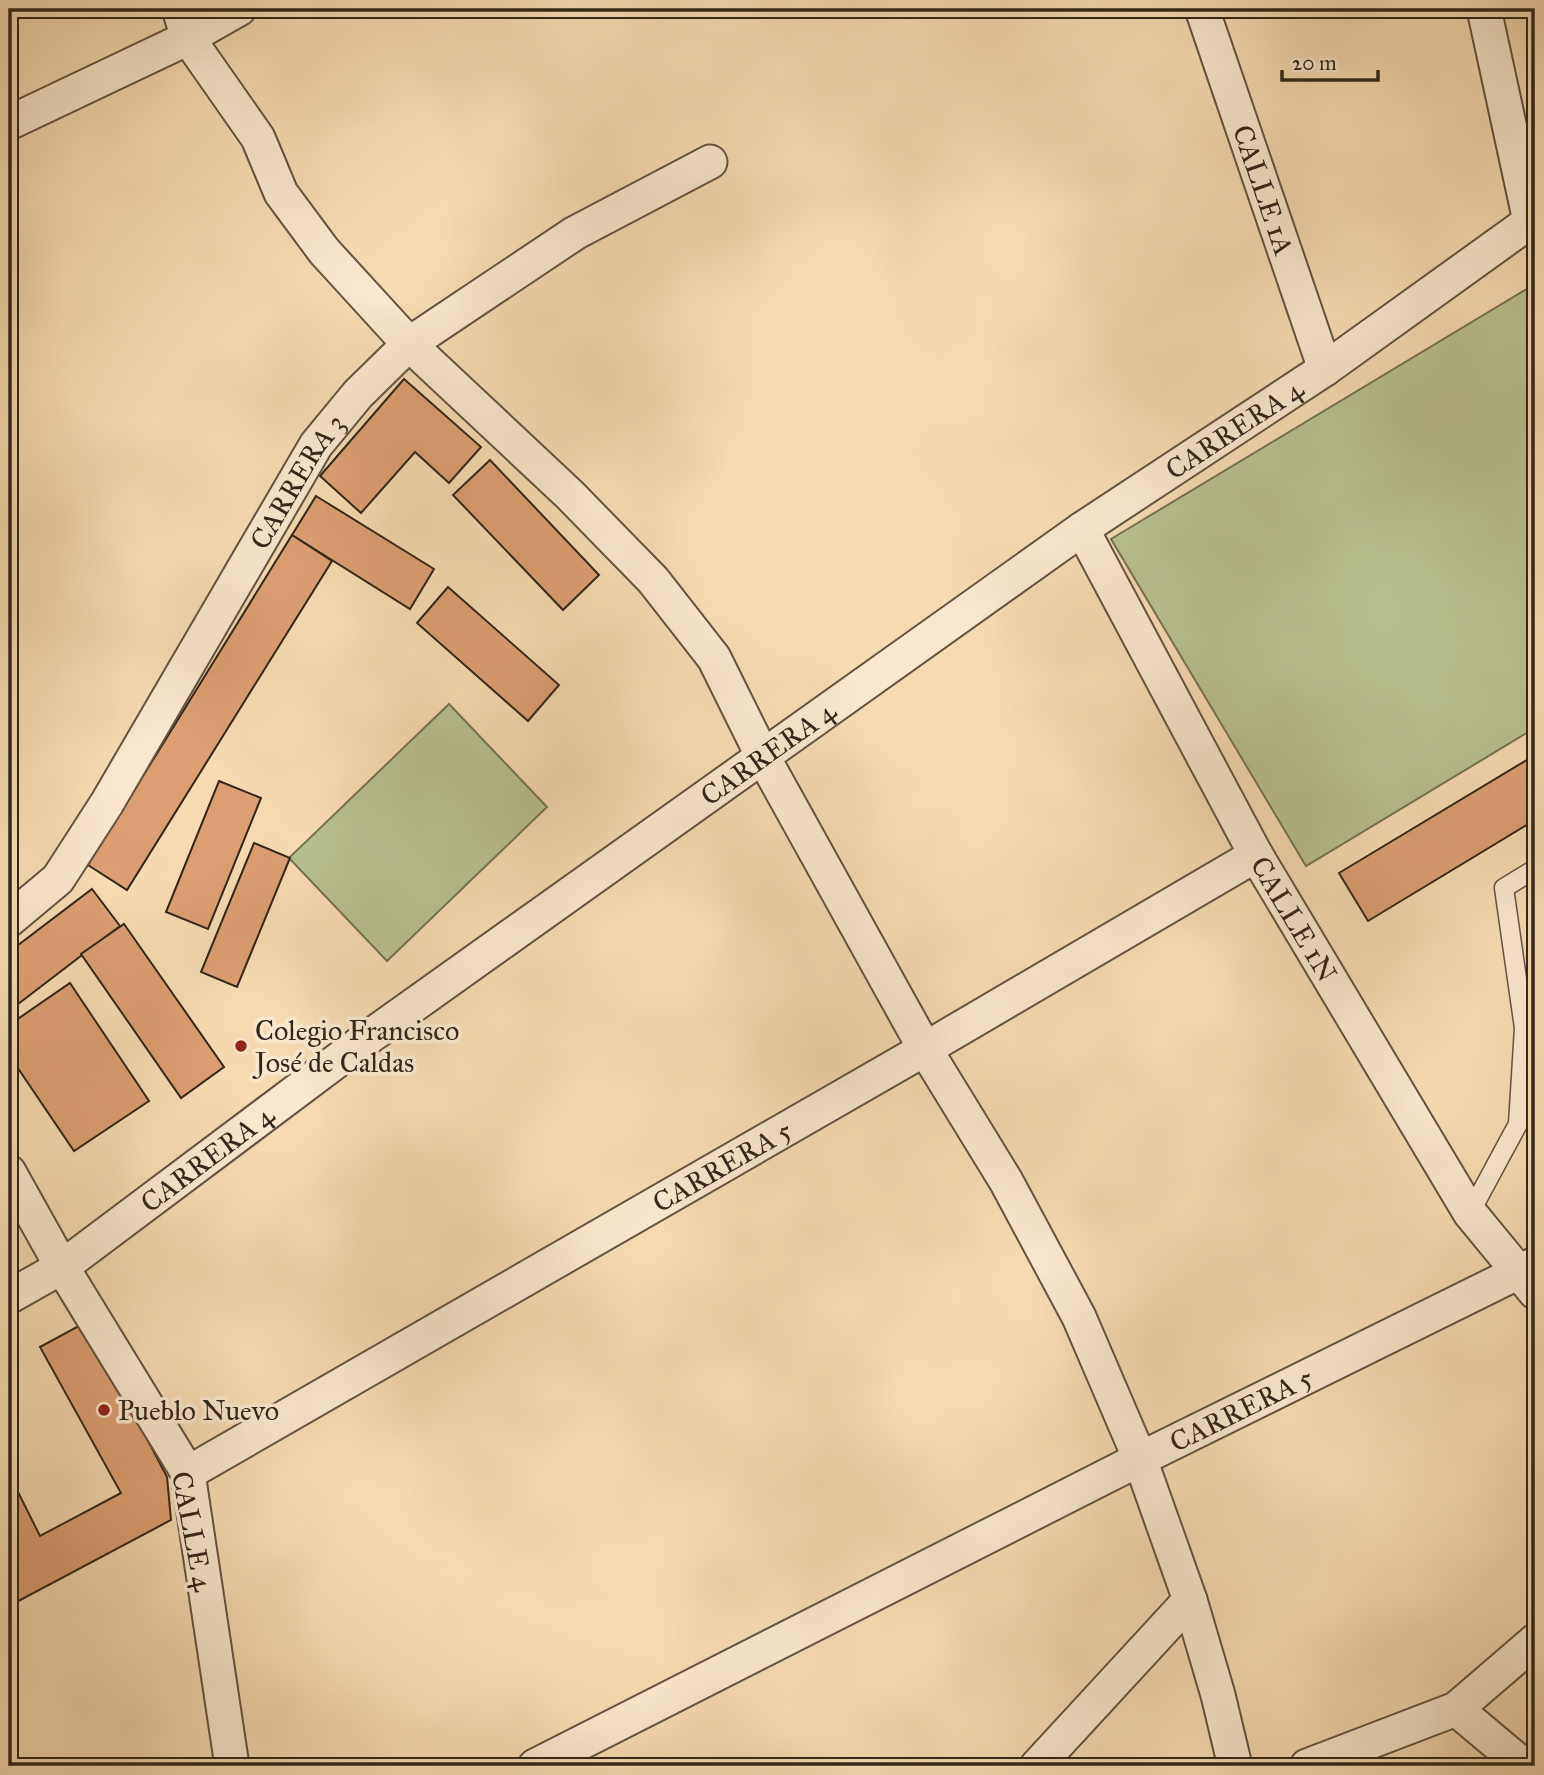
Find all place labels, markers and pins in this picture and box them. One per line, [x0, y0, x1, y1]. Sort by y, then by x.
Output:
place label: Colegio Francisco José de Caldas [252, 1013, 459, 1080]
marker: Colegio Francisco José de Caldas [233, 1038, 249, 1054]
place label: Pueblo Nuevo [118, 1393, 279, 1428]
marker: Pueblo Nuevo [96, 1402, 112, 1418]

